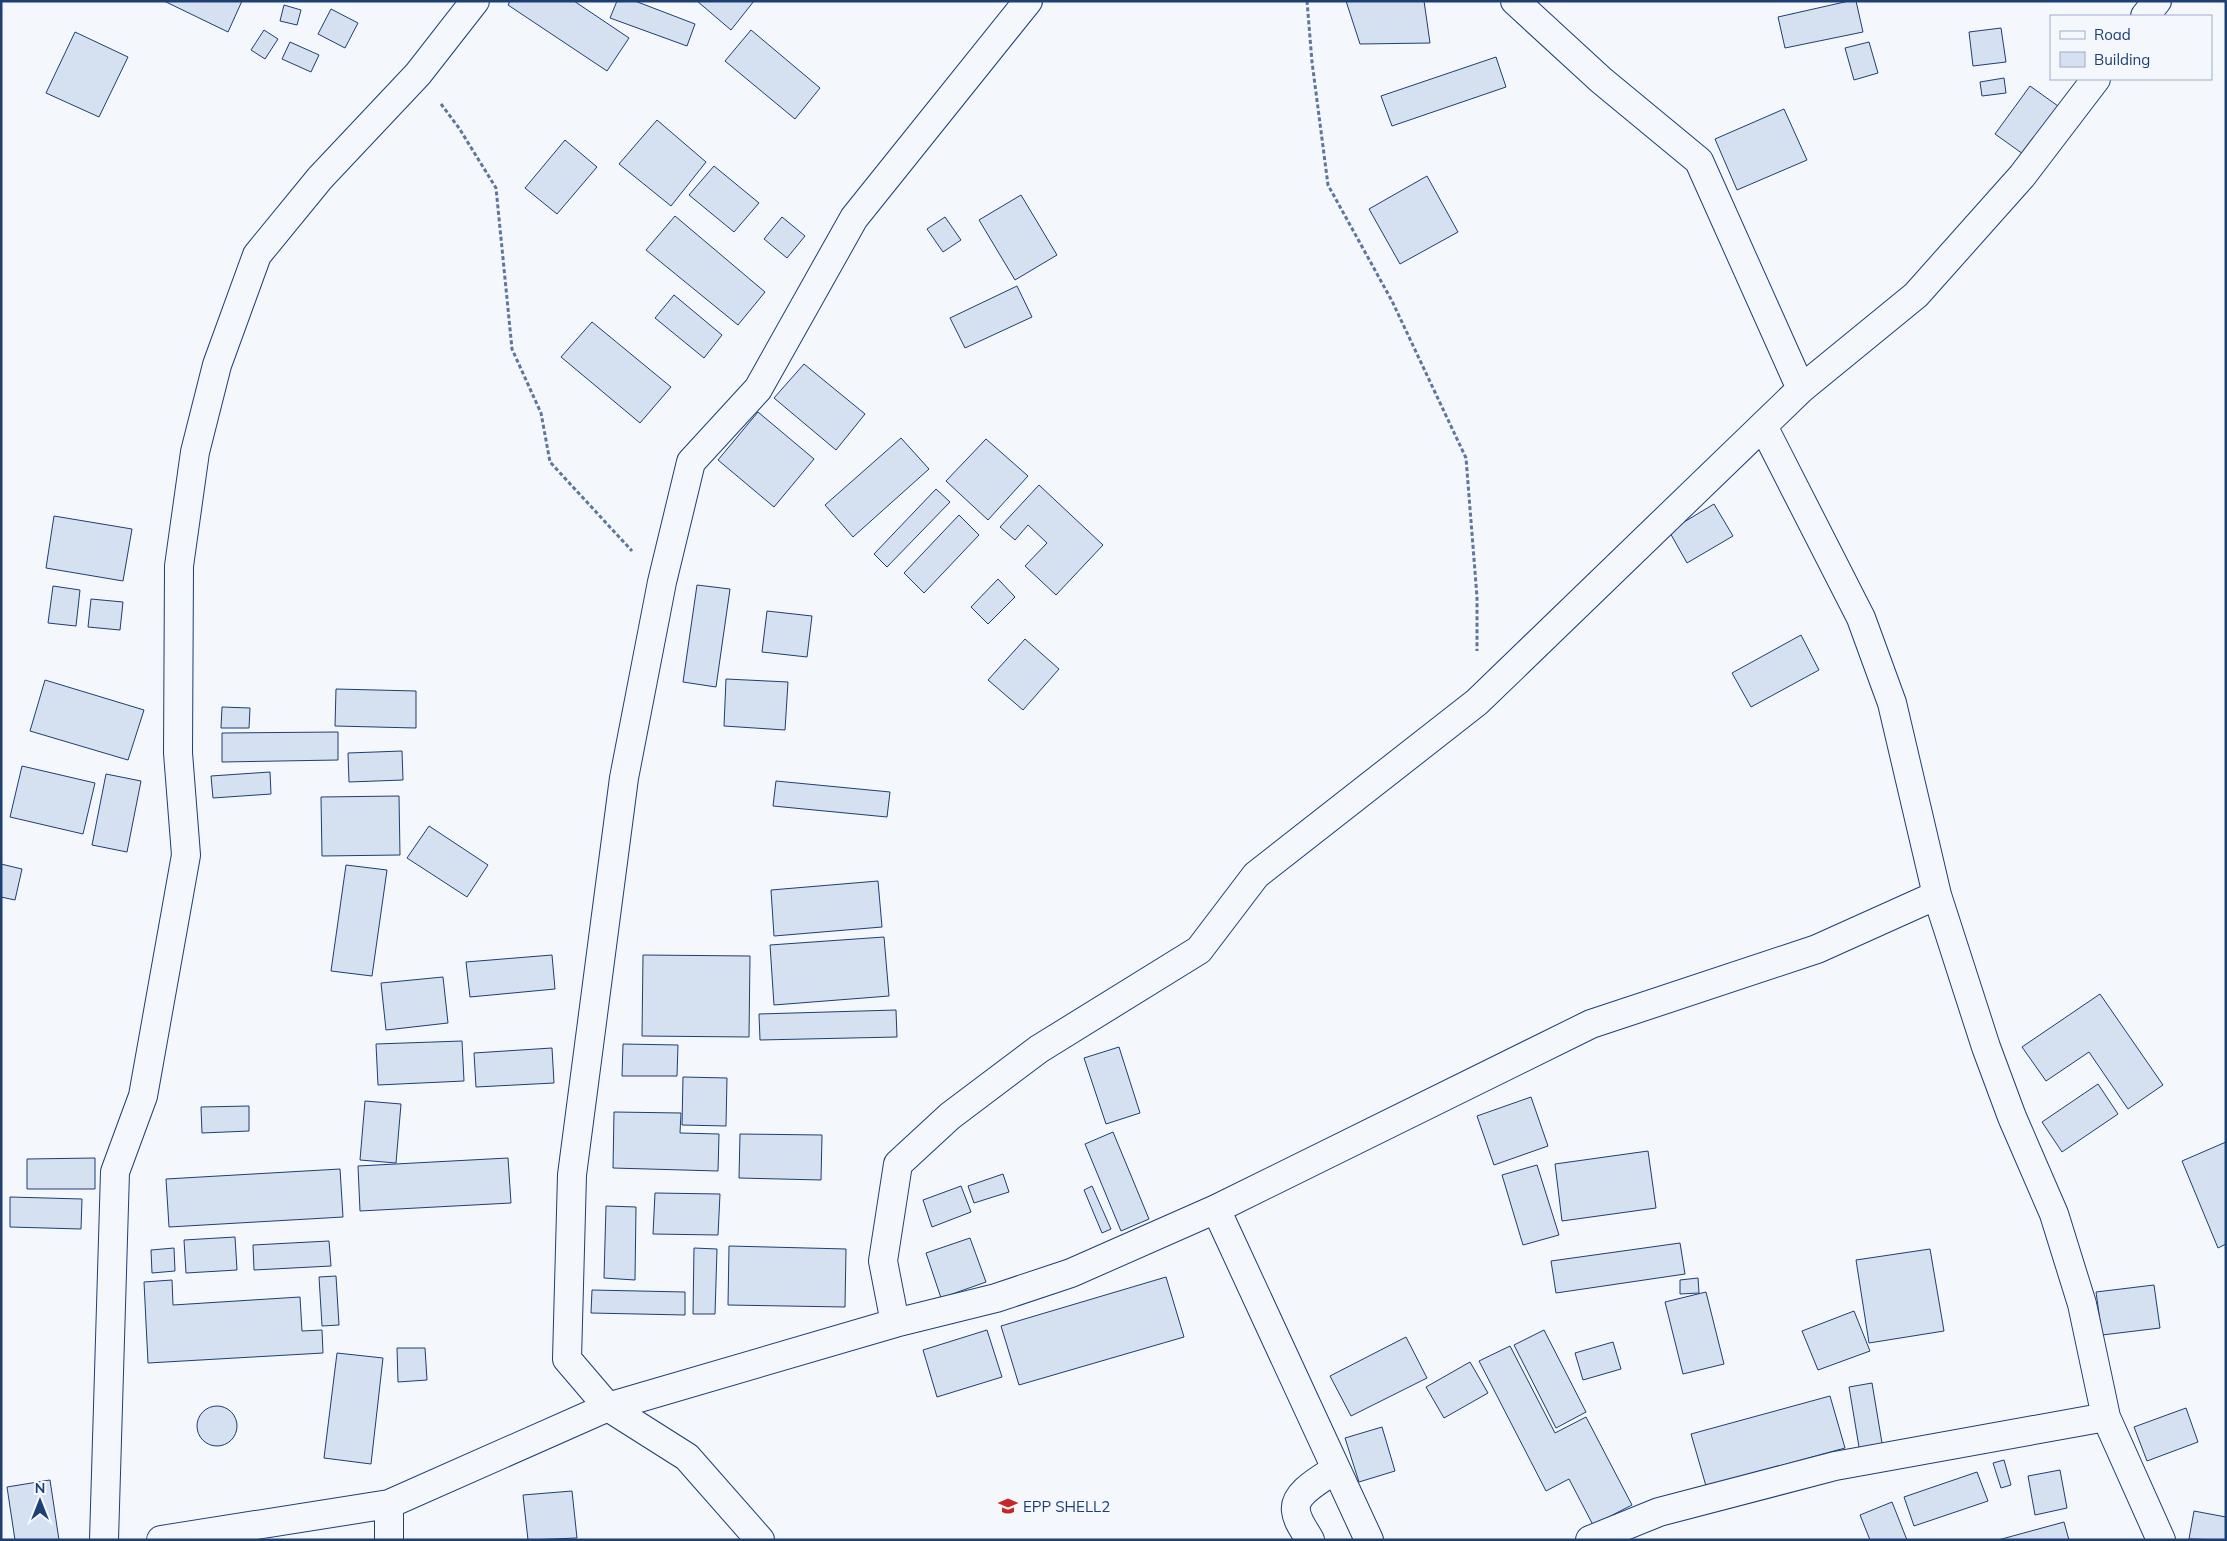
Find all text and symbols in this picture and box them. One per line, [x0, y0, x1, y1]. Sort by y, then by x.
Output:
legend [2050, 15, 2212, 80]
text: Road [2094, 25, 2131, 44]
text: Building [2094, 50, 2150, 69]
north arrow [15, 1476, 65, 1526]
text: N [35, 1479, 45, 1497]
school or university icon: EPP SHELL2 [997, 1495, 1019, 1517]
place label: EPP SHELL2 [1023, 1497, 1110, 1516]

